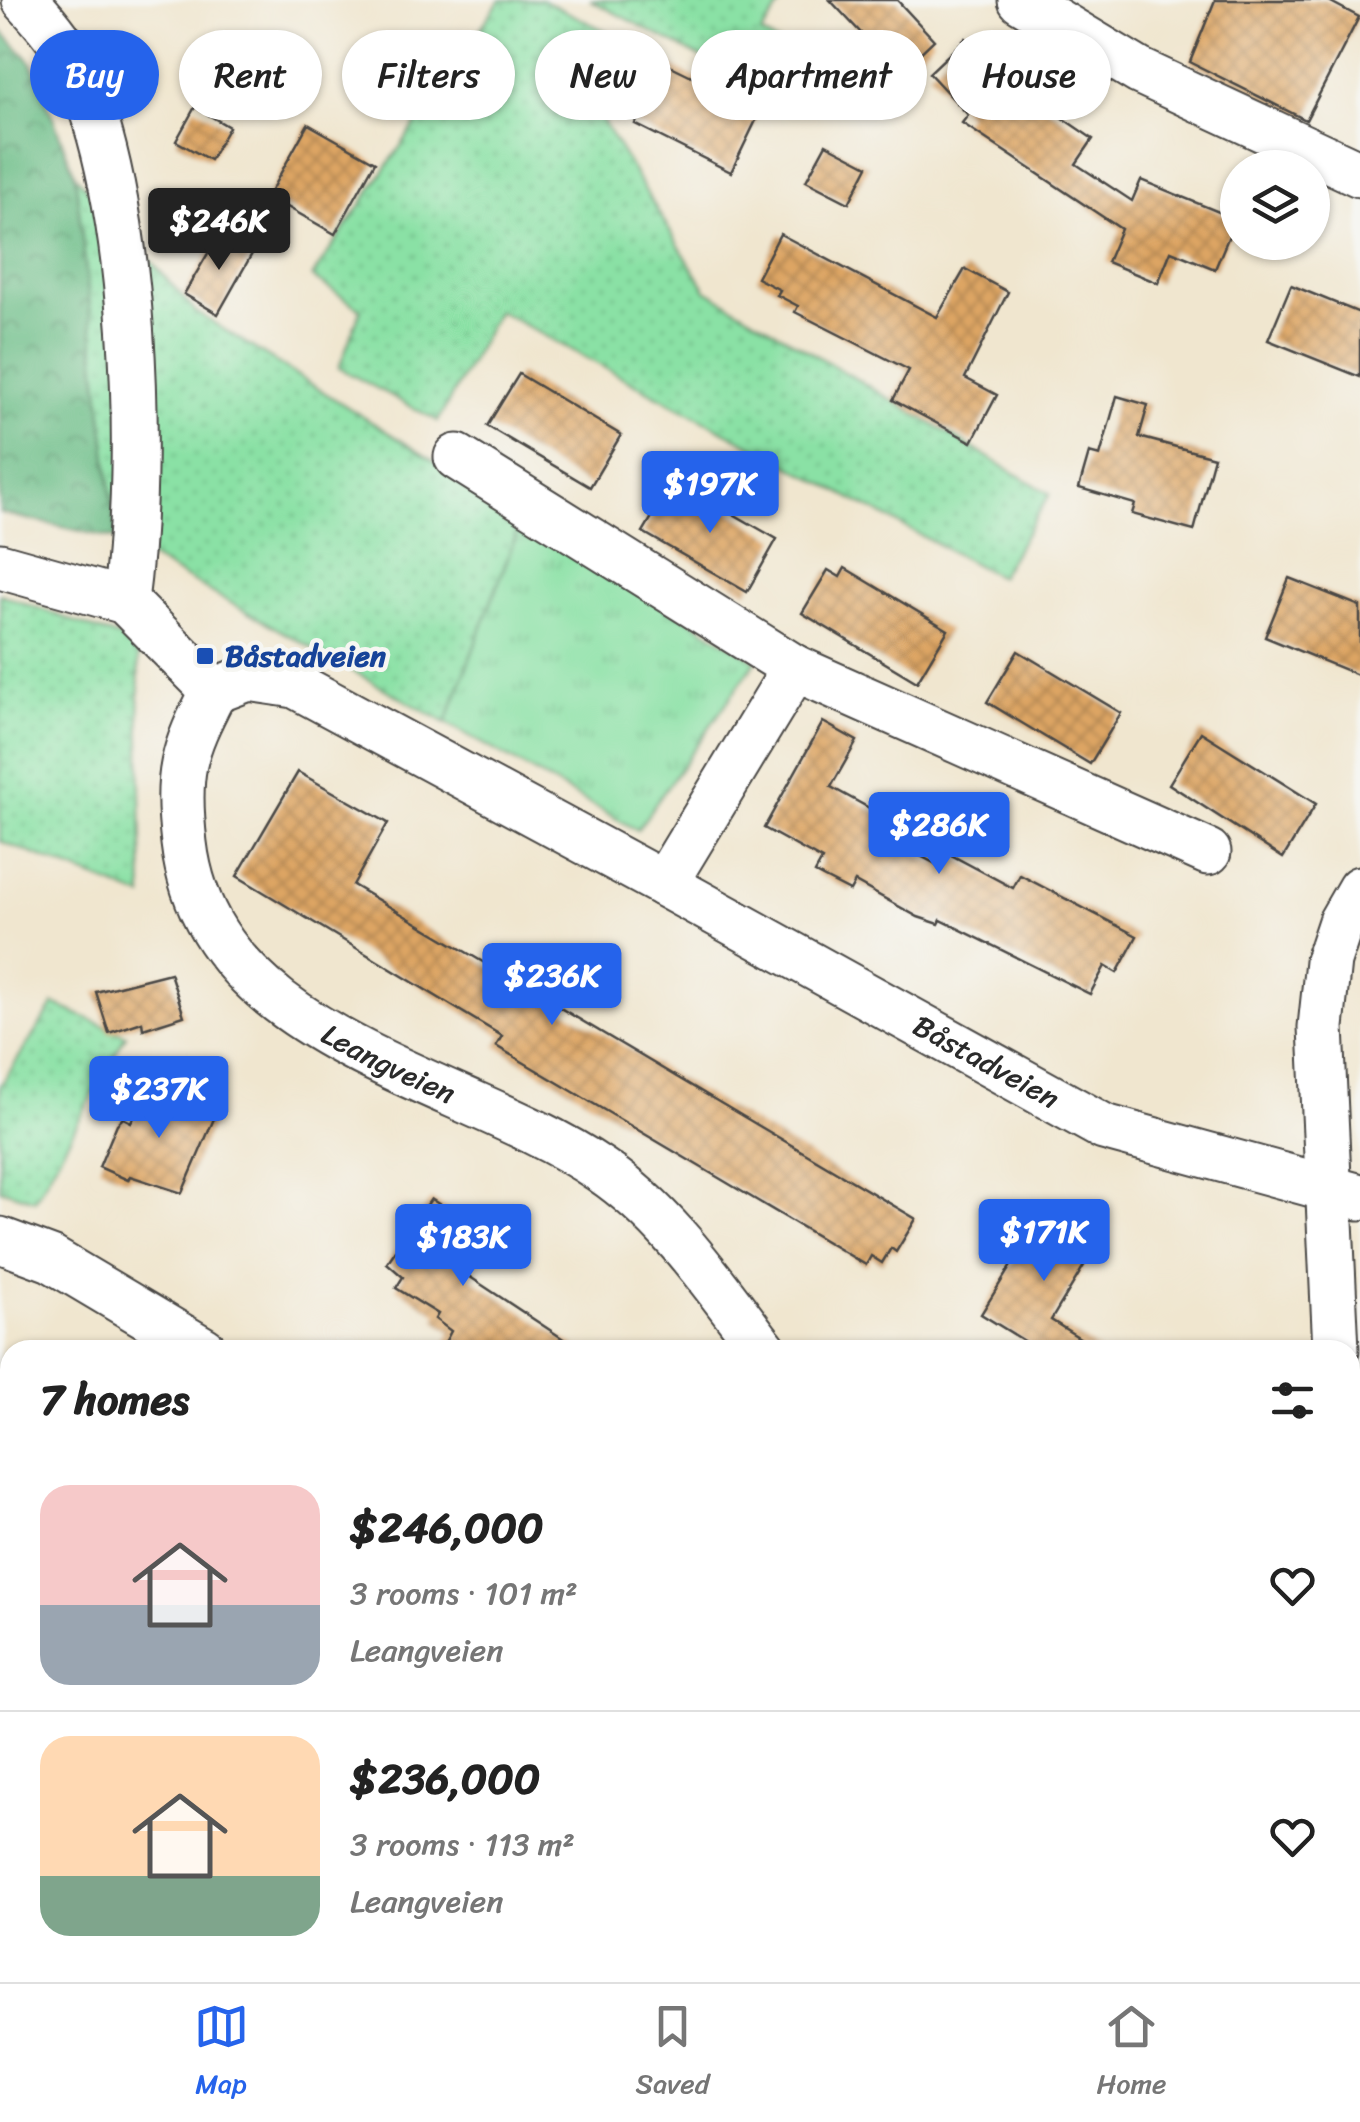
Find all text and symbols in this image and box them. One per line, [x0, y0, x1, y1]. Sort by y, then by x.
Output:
chip: Buy [30, 30, 159, 120]
chip: Rent [179, 30, 322, 120]
chip: Filters [342, 30, 515, 120]
chip: New [535, 30, 671, 120]
chip: Apartment [691, 30, 927, 120]
chip: House [947, 30, 1111, 120]
map controls [1220, 150, 1330, 260]
button: layers [1220, 150, 1330, 260]
pin: $246K [149, 188, 289, 273]
text: $246K [170, 192, 268, 249]
pin: $197K [640, 451, 780, 536]
text: $197K [664, 455, 756, 512]
place label: Båstadveien [225, 629, 387, 683]
marker: Båstadveien [194, 645, 216, 667]
pin: $286K [869, 792, 1009, 877]
text: $286K [891, 796, 987, 853]
pin: $236K [482, 943, 622, 1028]
text: $236K [504, 947, 600, 1004]
street label: Båstadveien [903, 999, 1070, 1124]
street label: Leangveien [311, 1008, 465, 1120]
pin: $237K [89, 1056, 229, 1141]
text: $237K [111, 1060, 207, 1117]
pin: $171K [974, 1199, 1114, 1284]
text: $171K [1001, 1203, 1087, 1260]
pin: $183K [393, 1204, 533, 1289]
text: $183K [417, 1208, 509, 1265]
text: 7 homes [40, 1363, 189, 1437]
icon: filters [1265, 1373, 1320, 1428]
text: $246,000 [350, 1491, 544, 1565]
icon: home [120, 1525, 240, 1645]
icon: heart [1265, 1558, 1320, 1613]
text: 3 rooms · 101 m² [350, 1565, 578, 1622]
text: Leangveien [350, 1622, 504, 1679]
text: $236,000 [350, 1742, 540, 1816]
icon: home [120, 1776, 240, 1896]
icon: heart [1265, 1809, 1320, 1864]
text: 3 rooms · 113 m² [350, 1816, 575, 1873]
text: Leangveien [350, 1873, 504, 1930]
tab: Map [194, 1999, 249, 2108]
tab: Saved [636, 1999, 709, 2108]
tab: Home [1097, 1999, 1166, 2108]

